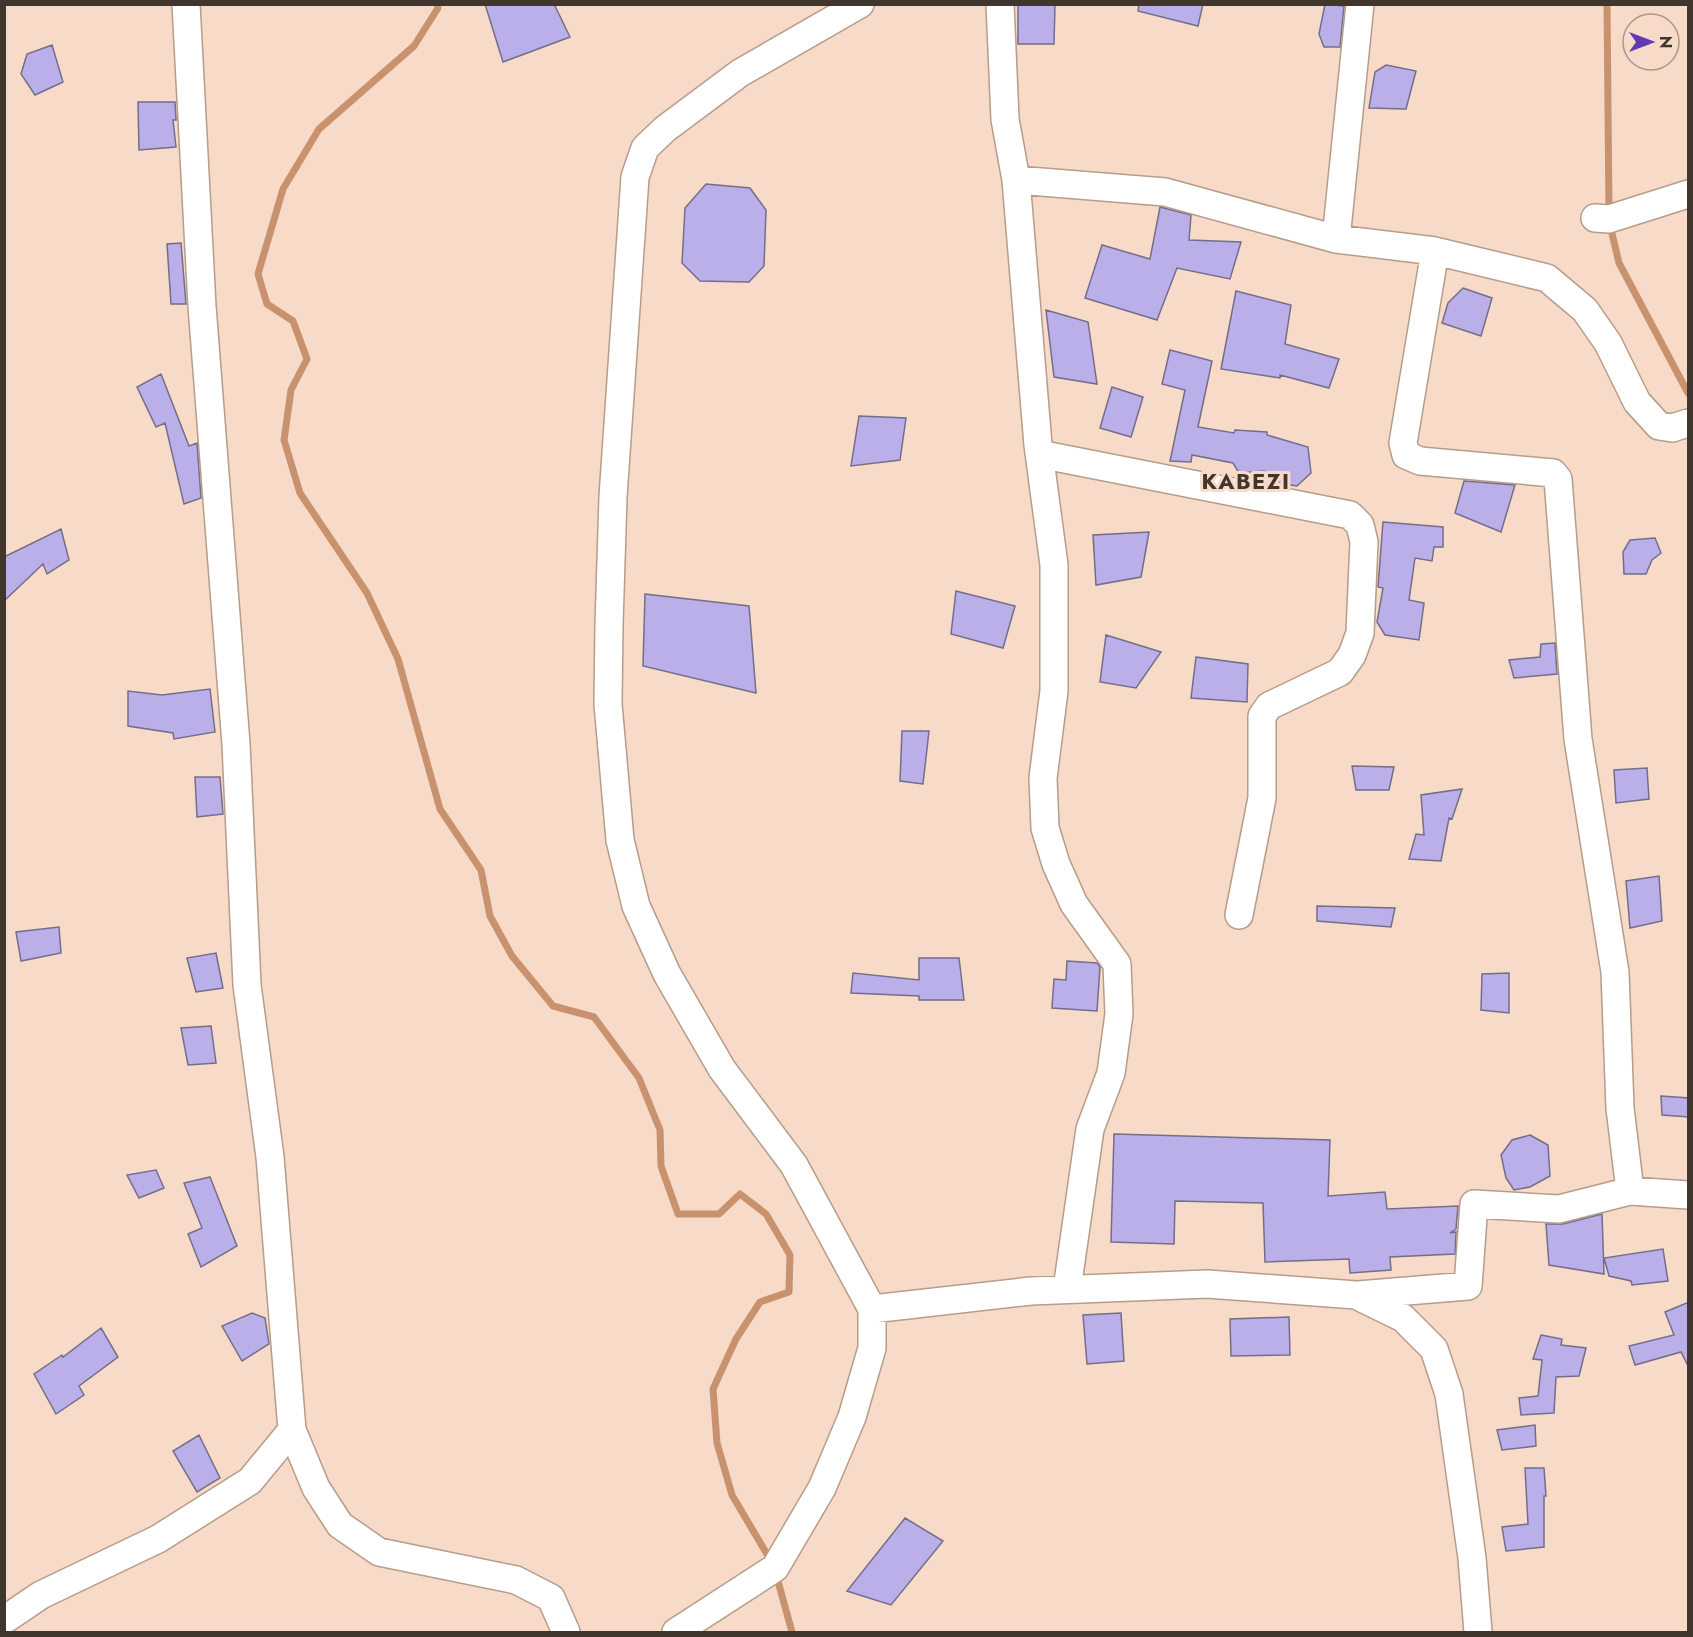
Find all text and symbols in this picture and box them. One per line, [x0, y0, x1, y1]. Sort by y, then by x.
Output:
north arrow [1621, 12, 1681, 72]
text: N [1654, 36, 1677, 48]
district label: KABEZI [1201, 465, 1291, 497]

